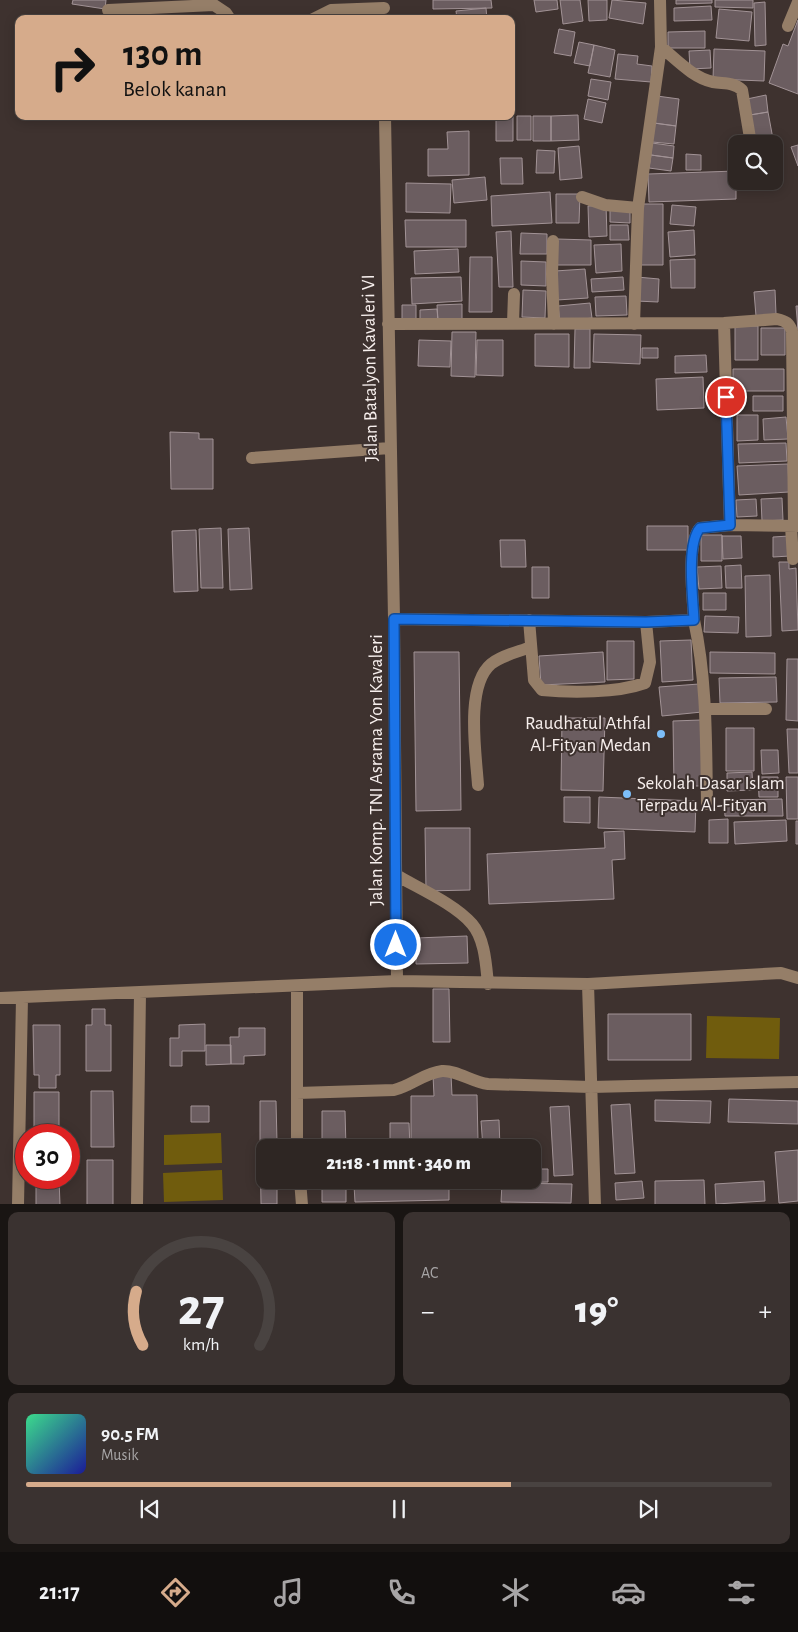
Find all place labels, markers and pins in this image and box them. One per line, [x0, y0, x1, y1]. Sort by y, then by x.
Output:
pin [705, 376, 747, 418]
place label: Raudhatul Athfal Al-Fityan Medan [525, 714, 651, 755]
marker: Raudhatul Athfal Al-Fityan Medan [655, 728, 667, 740]
place label: Sekolah Dasar Islam Terpadu Al-Fityan [637, 774, 785, 815]
marker: Sekolah Dasar Islam Terpadu Al-Fityan [621, 788, 633, 800]

